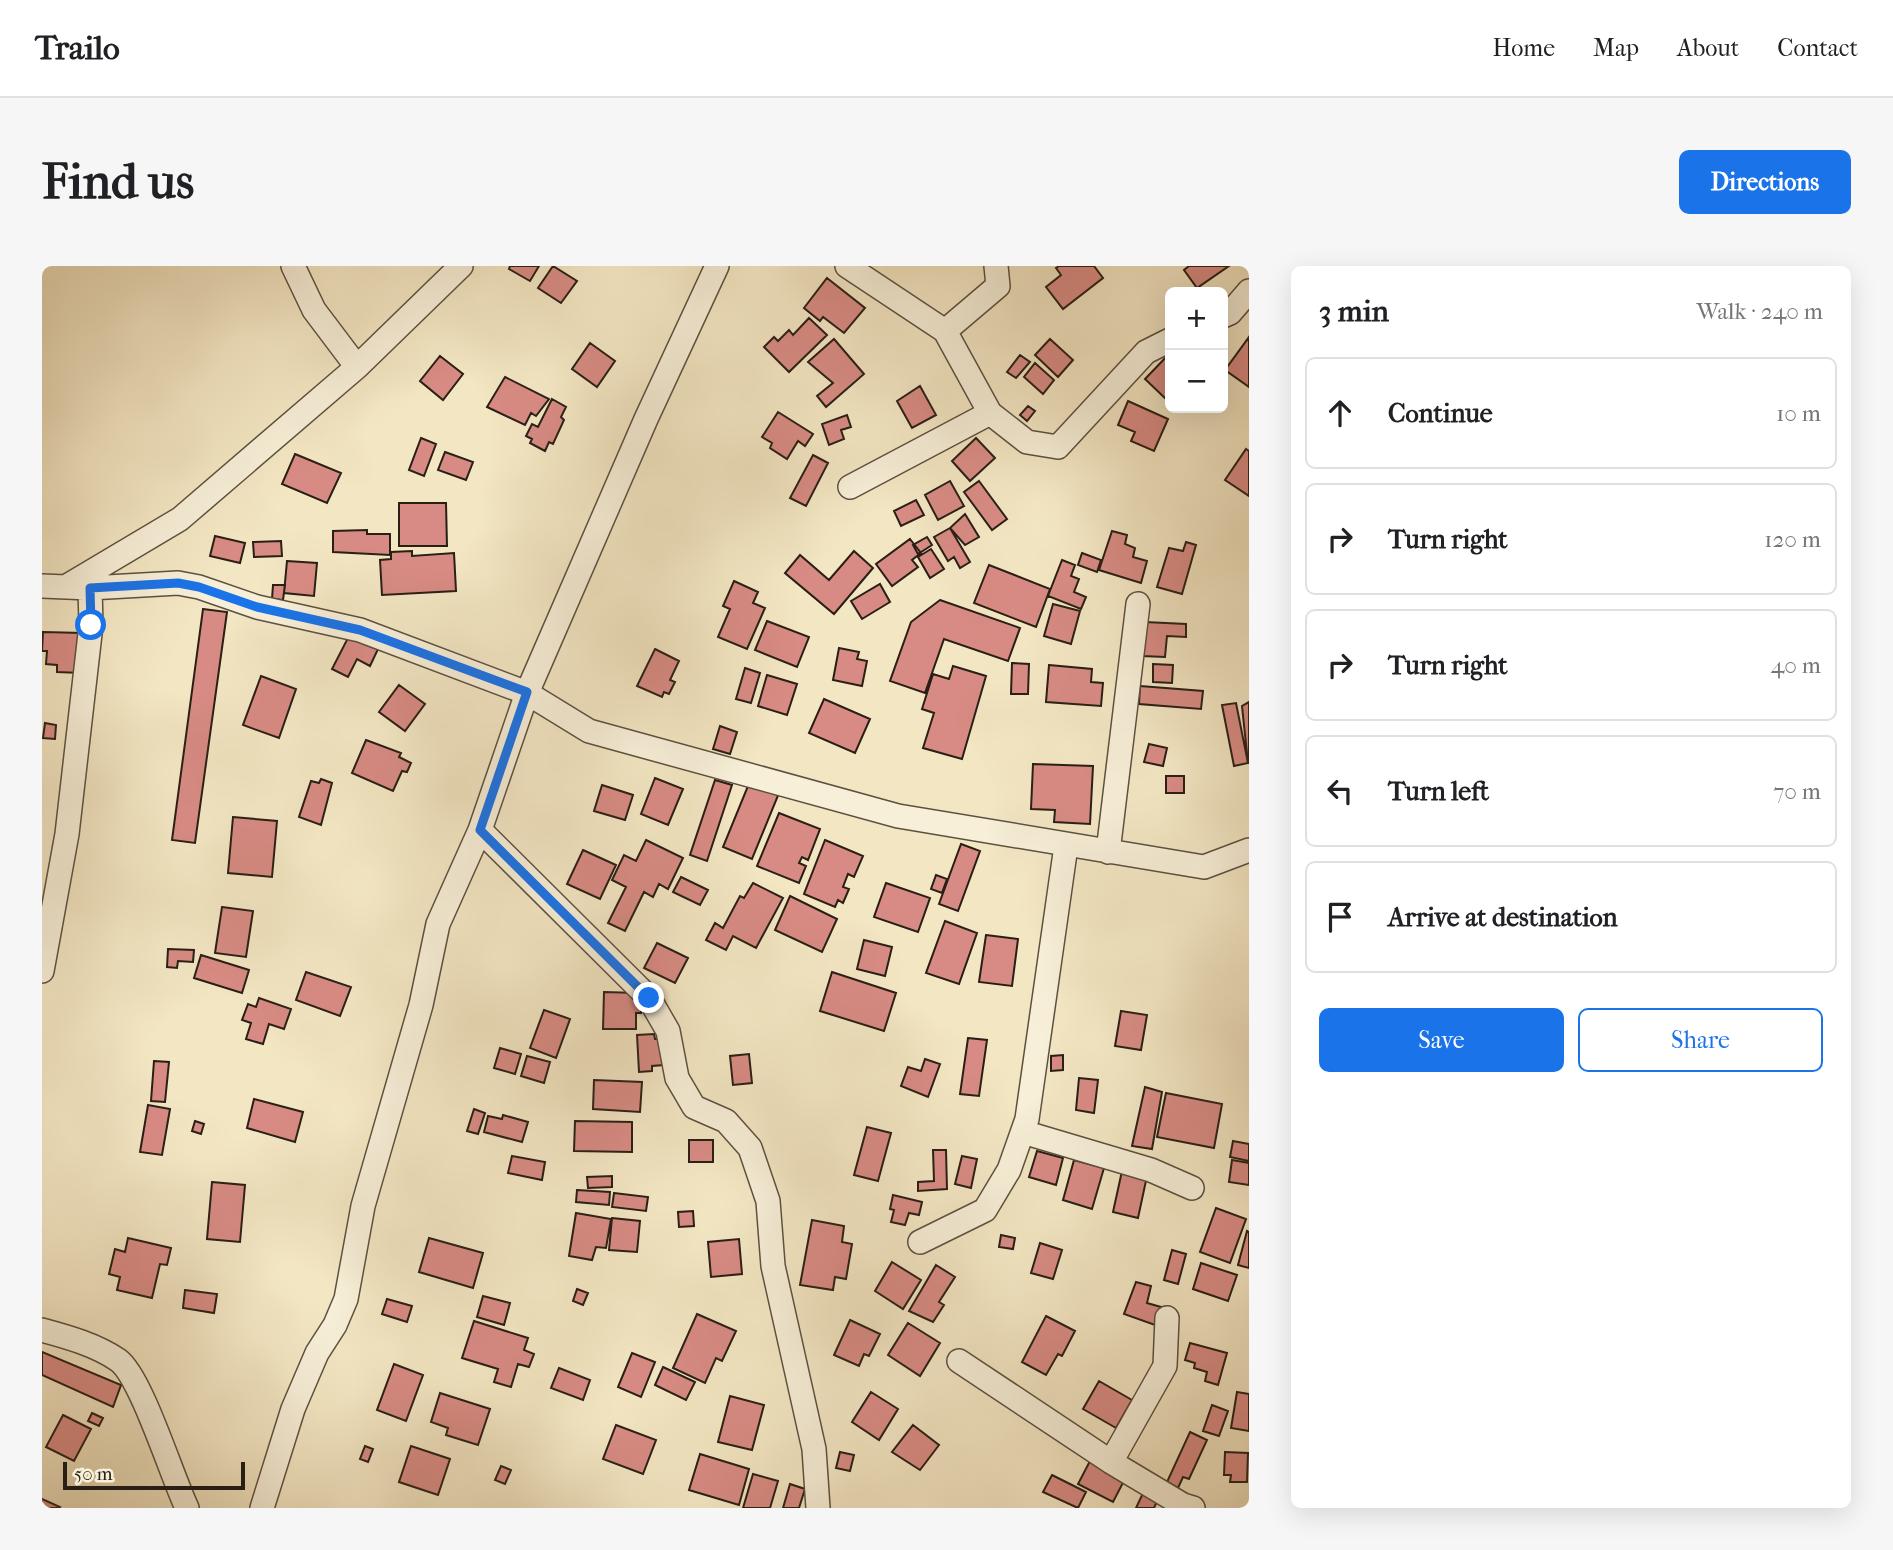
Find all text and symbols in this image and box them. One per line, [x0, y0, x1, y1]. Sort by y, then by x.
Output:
text: Trailo [35, 29, 120, 68]
text: Home [1493, 34, 1555, 62]
text: Map [1593, 34, 1639, 62]
text: About [1677, 34, 1739, 62]
text: Contact [1777, 34, 1858, 62]
button: Directions [1679, 150, 1851, 214]
text: Find us [42, 153, 194, 211]
map controls [1165, 287, 1228, 413]
button: + [1165, 287, 1228, 350]
text: 3 min [1319, 294, 1389, 329]
text: Walk · 240 m [1696, 298, 1823, 325]
button: − [1165, 350, 1228, 413]
icon: ahead [1321, 394, 1359, 432]
text: Continue [1388, 398, 1493, 429]
text: 10 m [1776, 400, 1821, 427]
icon: right [1321, 520, 1359, 558]
text: Turn right [1388, 524, 1508, 555]
text: 120 m [1764, 526, 1821, 553]
route start [75, 609, 106, 640]
icon: right [1321, 646, 1359, 684]
text: Turn right [1388, 650, 1508, 681]
text: 40 m [1771, 652, 1821, 679]
icon: left [1321, 772, 1359, 810]
text: Turn left [1388, 776, 1489, 807]
text: 70 m [1773, 778, 1821, 805]
icon: arrive [1321, 898, 1359, 936]
text: Arrive at destination [1388, 902, 1618, 933]
route end [633, 982, 664, 1013]
button: Save [1319, 1008, 1564, 1072]
button: Share [1578, 1008, 1823, 1072]
scale bar [63, 1459, 245, 1491]
text: 50 m [74, 1463, 113, 1485]

